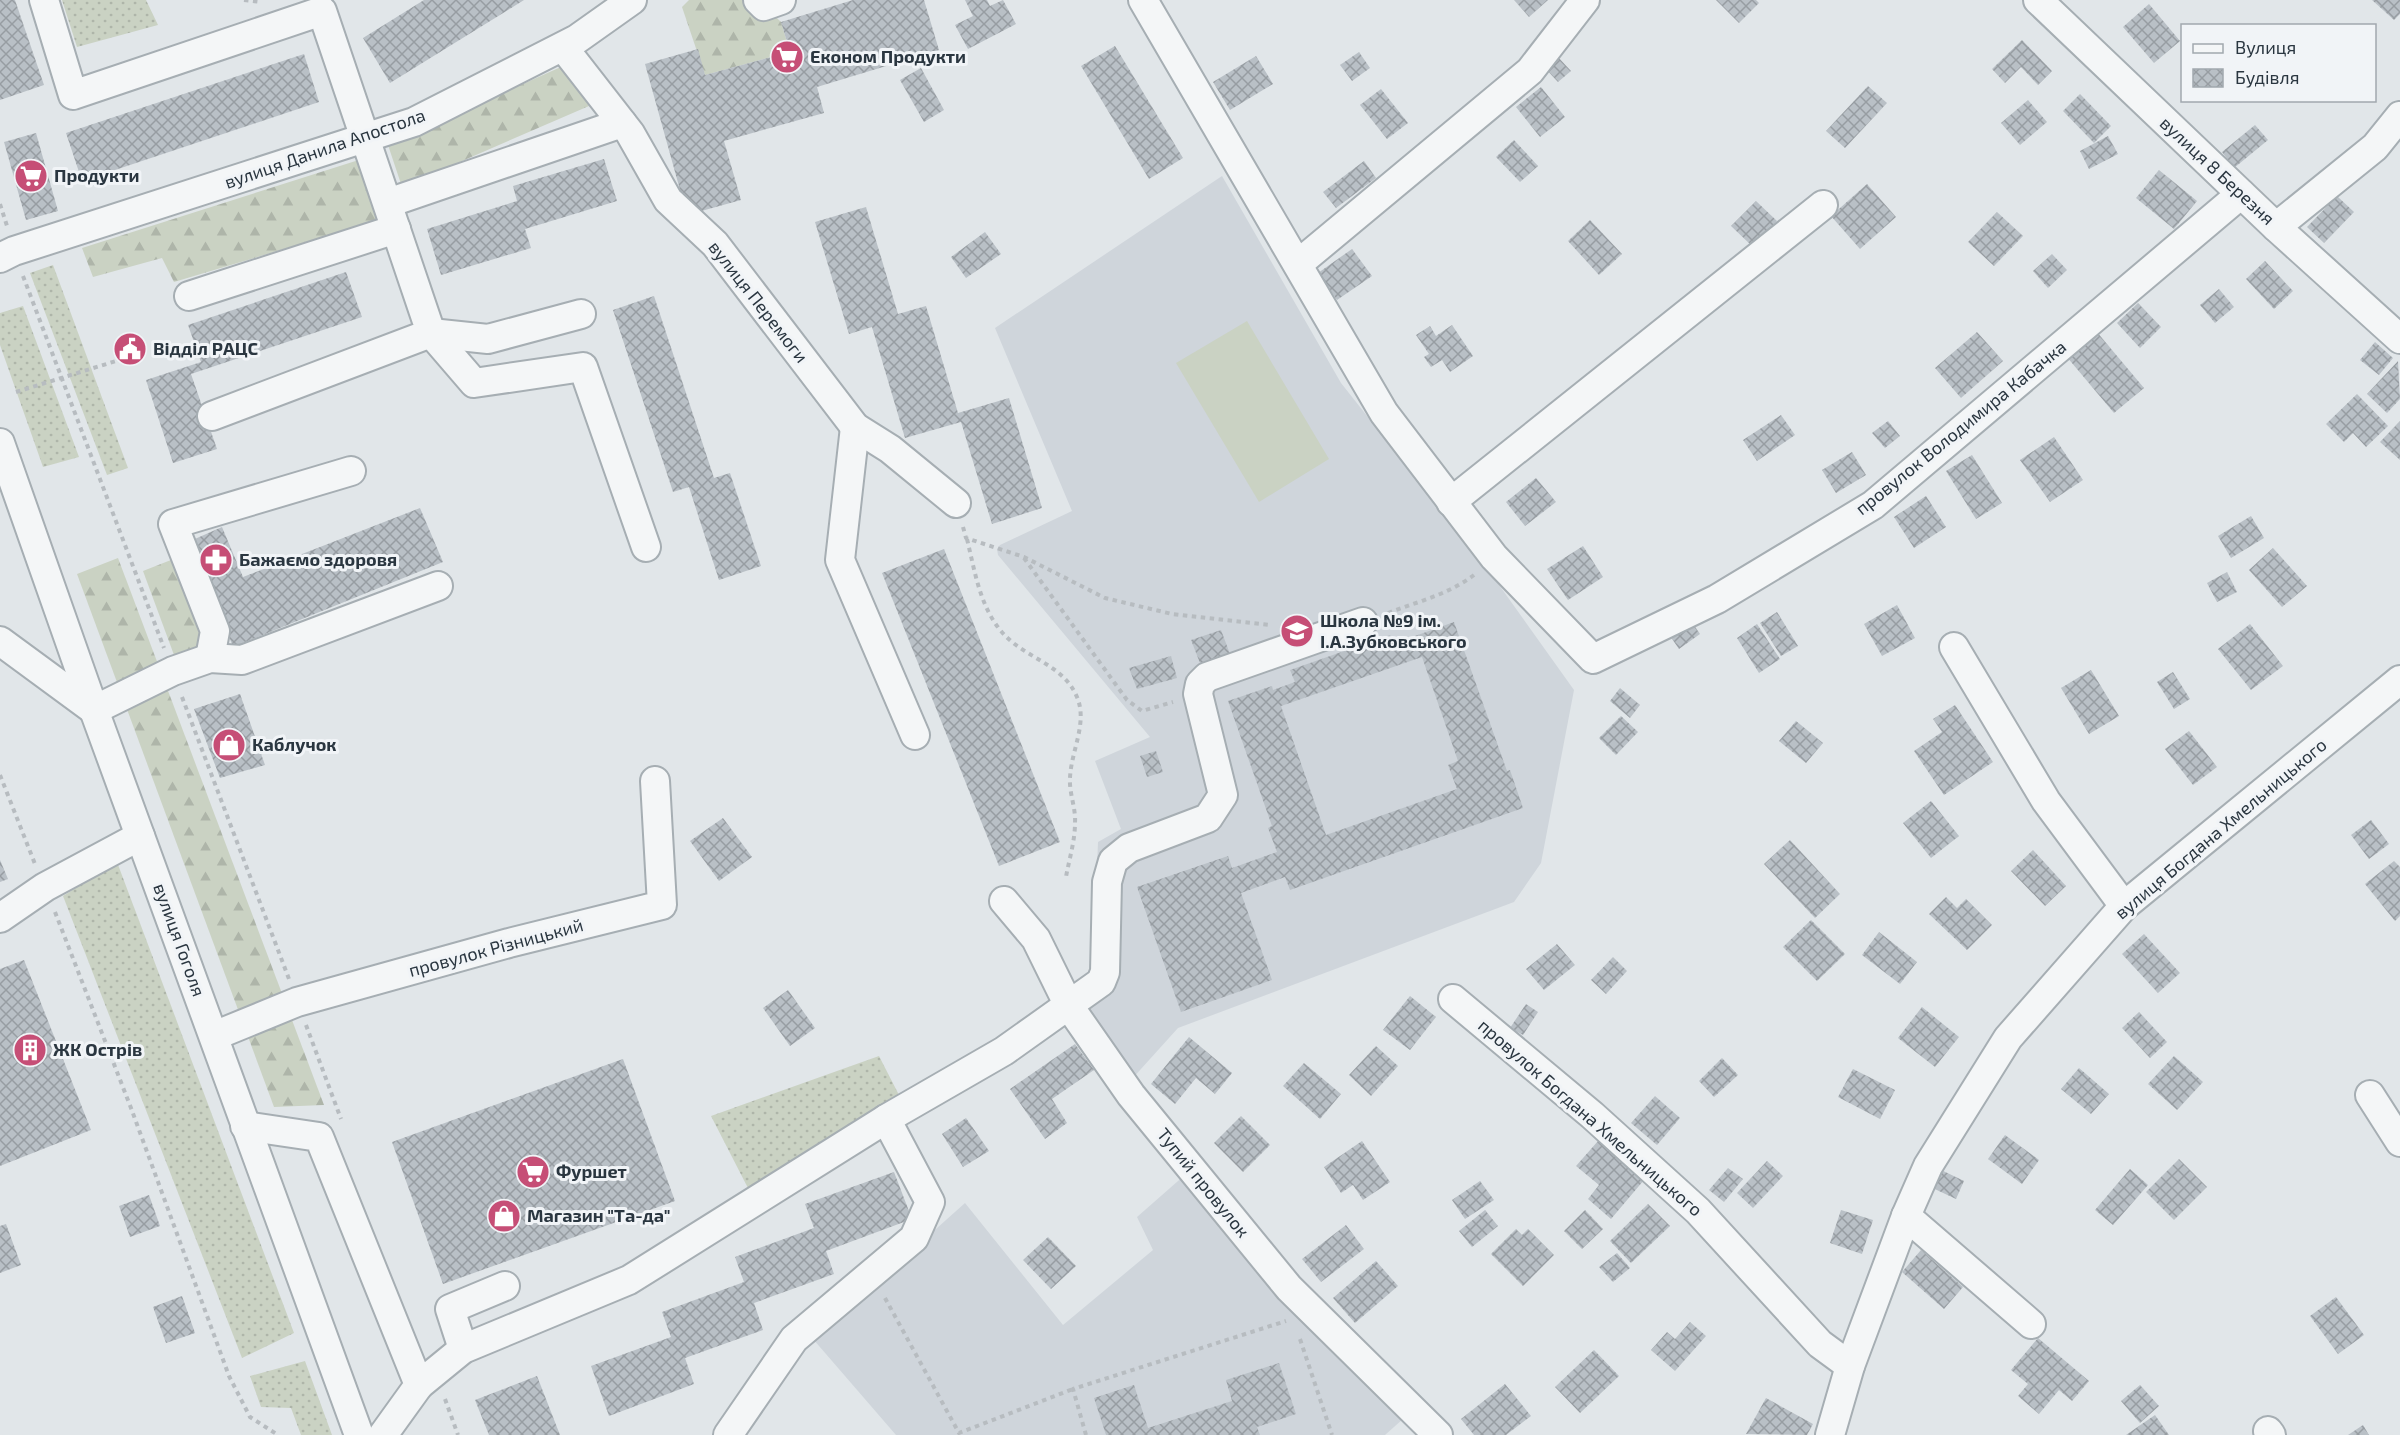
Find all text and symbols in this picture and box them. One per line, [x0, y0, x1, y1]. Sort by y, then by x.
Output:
legend [2181, 24, 2376, 102]
text: Вулиця [2235, 36, 2296, 58]
supermarket icon: Економ Продукти [769, 39, 805, 75]
place label: Економ Продукти [810, 45, 966, 67]
text: Будівля [2235, 66, 2299, 88]
street label: вулиця Данила Апостола [221, 103, 428, 193]
street label: вулиця 8 Березня [2156, 111, 2280, 229]
supermarket icon: Продукти [13, 158, 49, 194]
place label: Продукти [54, 164, 139, 186]
street label: вулиця Перемоги [704, 236, 813, 367]
public building icon: Відділ РАЦС [112, 331, 148, 367]
street label: провулок Володимира Кабачка [1850, 335, 2070, 519]
place label: Відділ РАЦС [153, 337, 259, 359]
pharmacy icon: Бажаємо здоровя [198, 542, 234, 578]
place label: Бажаємо здоровя [239, 548, 397, 570]
place label: Школа №9 ім. І.А.Зубковського [1320, 609, 1467, 652]
school or university icon: Школа №9 ім. І.А.Зубковського [1279, 613, 1315, 649]
shop icon: Каблучок [211, 727, 247, 763]
place label: Каблучок [252, 733, 336, 755]
street label: вулиця Богдана Хмельницького [2110, 733, 2331, 923]
street label: вулиця Гоголя [149, 880, 211, 999]
street label: провулок Різницький [406, 913, 585, 981]
street label: провулок Богдана Хмельницького [1474, 1014, 1707, 1221]
building icon: ЖК Острів [12, 1032, 48, 1068]
place label: ЖК Острів [53, 1038, 142, 1060]
street label: Тупий провулок [1153, 1123, 1255, 1242]
supermarket icon: Фуршет [515, 1154, 551, 1190]
place label: Фуршет [556, 1160, 627, 1182]
shop icon: Магазин "Та-да" [486, 1198, 522, 1234]
place label: Магазин "Та-да" [527, 1204, 671, 1226]

